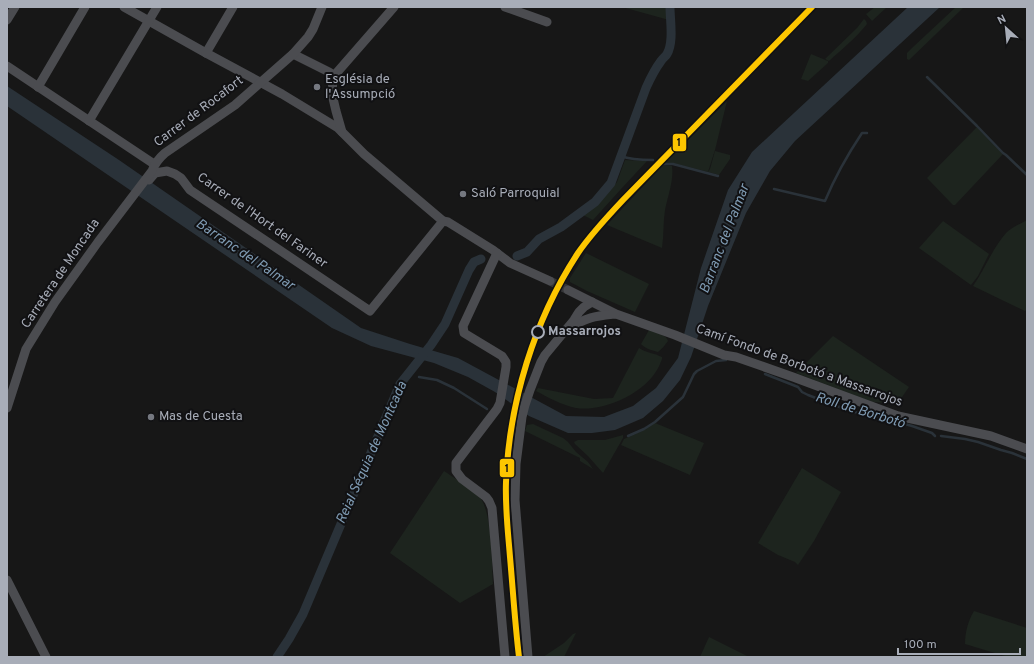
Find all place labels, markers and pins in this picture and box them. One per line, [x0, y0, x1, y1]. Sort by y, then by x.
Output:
place label: Església de l'Assumpció [325, 72, 395, 103]
marker: Església de l'Assumpció [312, 82, 322, 92]
place label: Saló Parroquial [471, 186, 560, 202]
marker: Saló Parroquial [458, 189, 468, 199]
place label: Massarrojos [548, 324, 621, 340]
marker: Massarrojos [531, 325, 545, 339]
place label: Mas de Cuesta [159, 409, 243, 425]
marker: Mas de Cuesta [146, 412, 156, 422]

